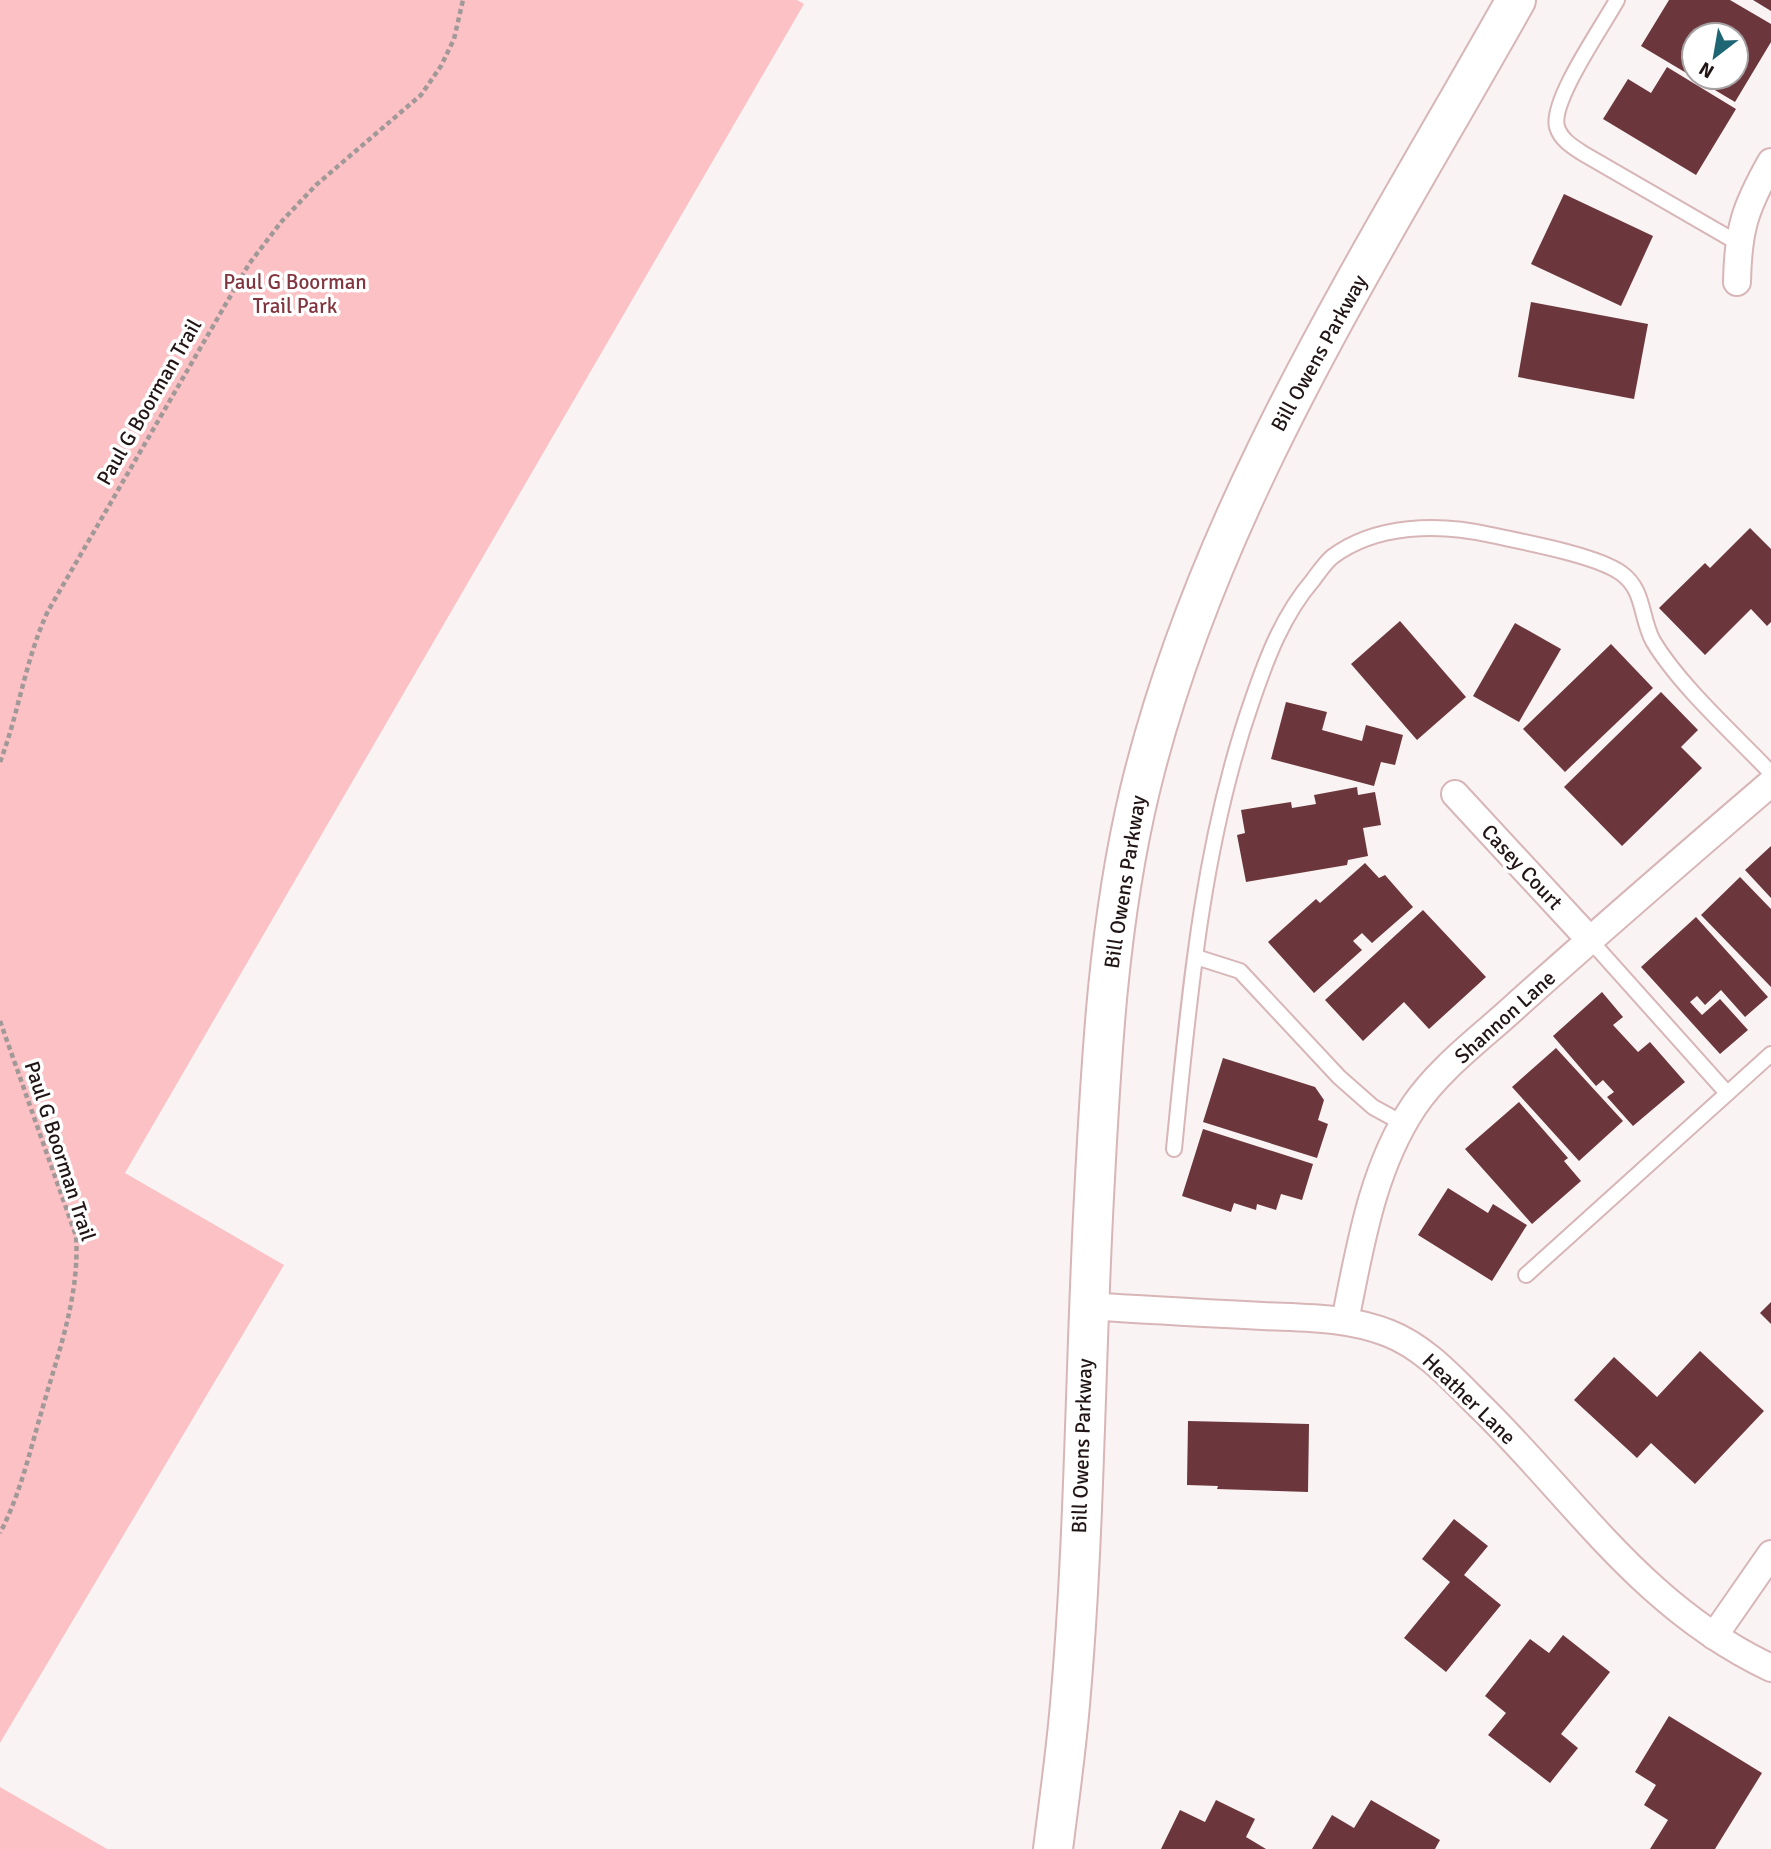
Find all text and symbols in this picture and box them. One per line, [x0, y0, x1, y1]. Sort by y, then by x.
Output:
north arrow [1680, 21, 1750, 91]
text: N [1695, 56, 1719, 83]
park label: Paul G Boorman Trail Park [223, 269, 367, 319]
street label: Bill Owens Parkway [1265, 270, 1373, 436]
street label: Paul G Boorman Trail [91, 314, 207, 490]
street label: Bill Owens Parkway [1098, 793, 1152, 971]
street label: Casey Court [1476, 819, 1568, 915]
street label: Shannon Lane [1449, 965, 1561, 1069]
street label: Paul G Boorman Trail [19, 1058, 101, 1244]
street label: Heather Lane [1417, 1348, 1521, 1450]
street label: Bill Owens Parkway [1066, 1358, 1098, 1534]

